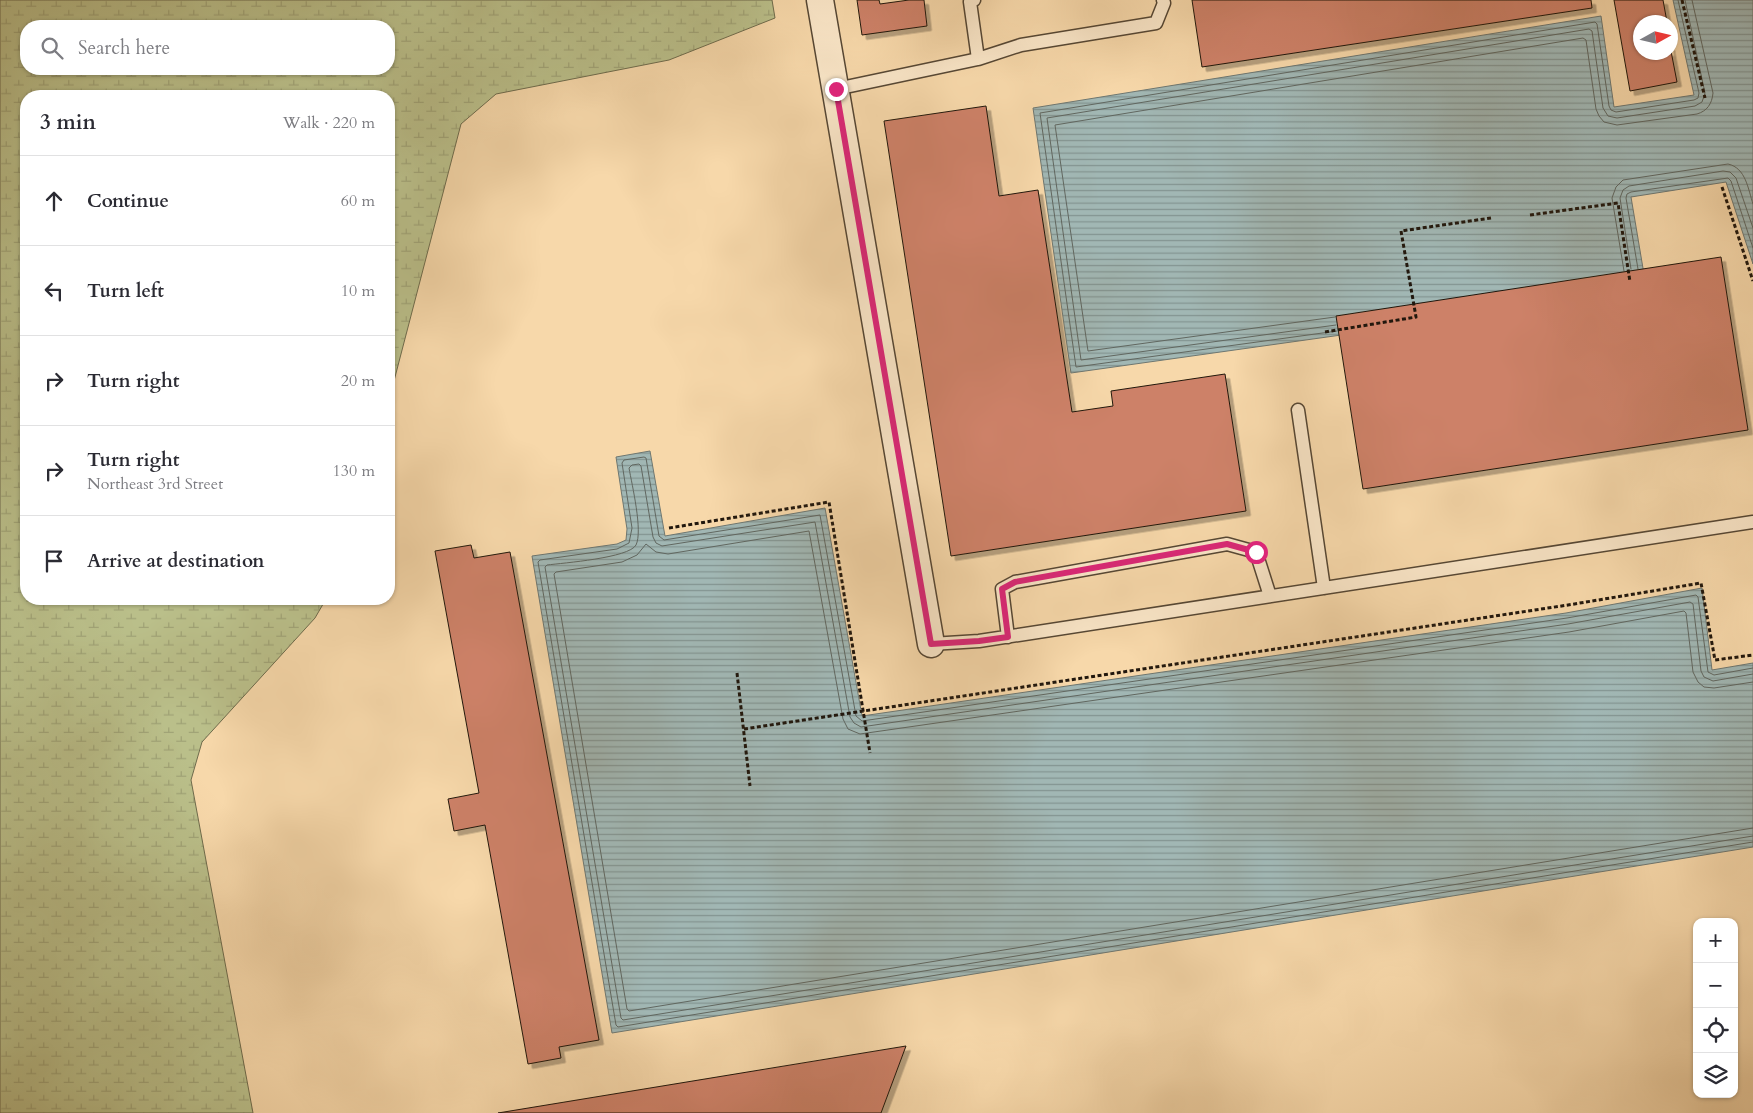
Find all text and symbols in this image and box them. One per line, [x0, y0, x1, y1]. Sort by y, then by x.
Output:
north arrow [1633, 15, 1678, 60]
search box [20, 20, 395, 75]
icon: search [38, 34, 66, 62]
text: Search here [78, 35, 170, 61]
route end [825, 78, 848, 101]
text: 3 min [40, 108, 96, 137]
text: Walk · 220 m [283, 112, 375, 134]
icon: ahead [40, 187, 68, 215]
text: Continue [87, 188, 169, 214]
text: 60 m [341, 190, 375, 212]
icon: left [40, 277, 68, 305]
text: Turn left [87, 278, 164, 304]
text: 10 m [341, 280, 375, 302]
icon: right [40, 367, 68, 395]
text: Turn right [87, 368, 179, 394]
text: 20 m [341, 370, 375, 392]
text: Turn right [87, 447, 179, 473]
icon: right [40, 457, 68, 485]
text: 130 m [333, 460, 375, 482]
text: Northeast 3rd Street [87, 473, 223, 495]
route start [1245, 541, 1268, 564]
icon: arrive [40, 547, 68, 575]
text: Arrive at destination [87, 548, 264, 574]
map controls [1693, 918, 1738, 1098]
button: + [1693, 918, 1738, 963]
button: − [1693, 963, 1738, 1008]
button: locate [1693, 1008, 1738, 1053]
button: layers [1693, 1053, 1738, 1098]

